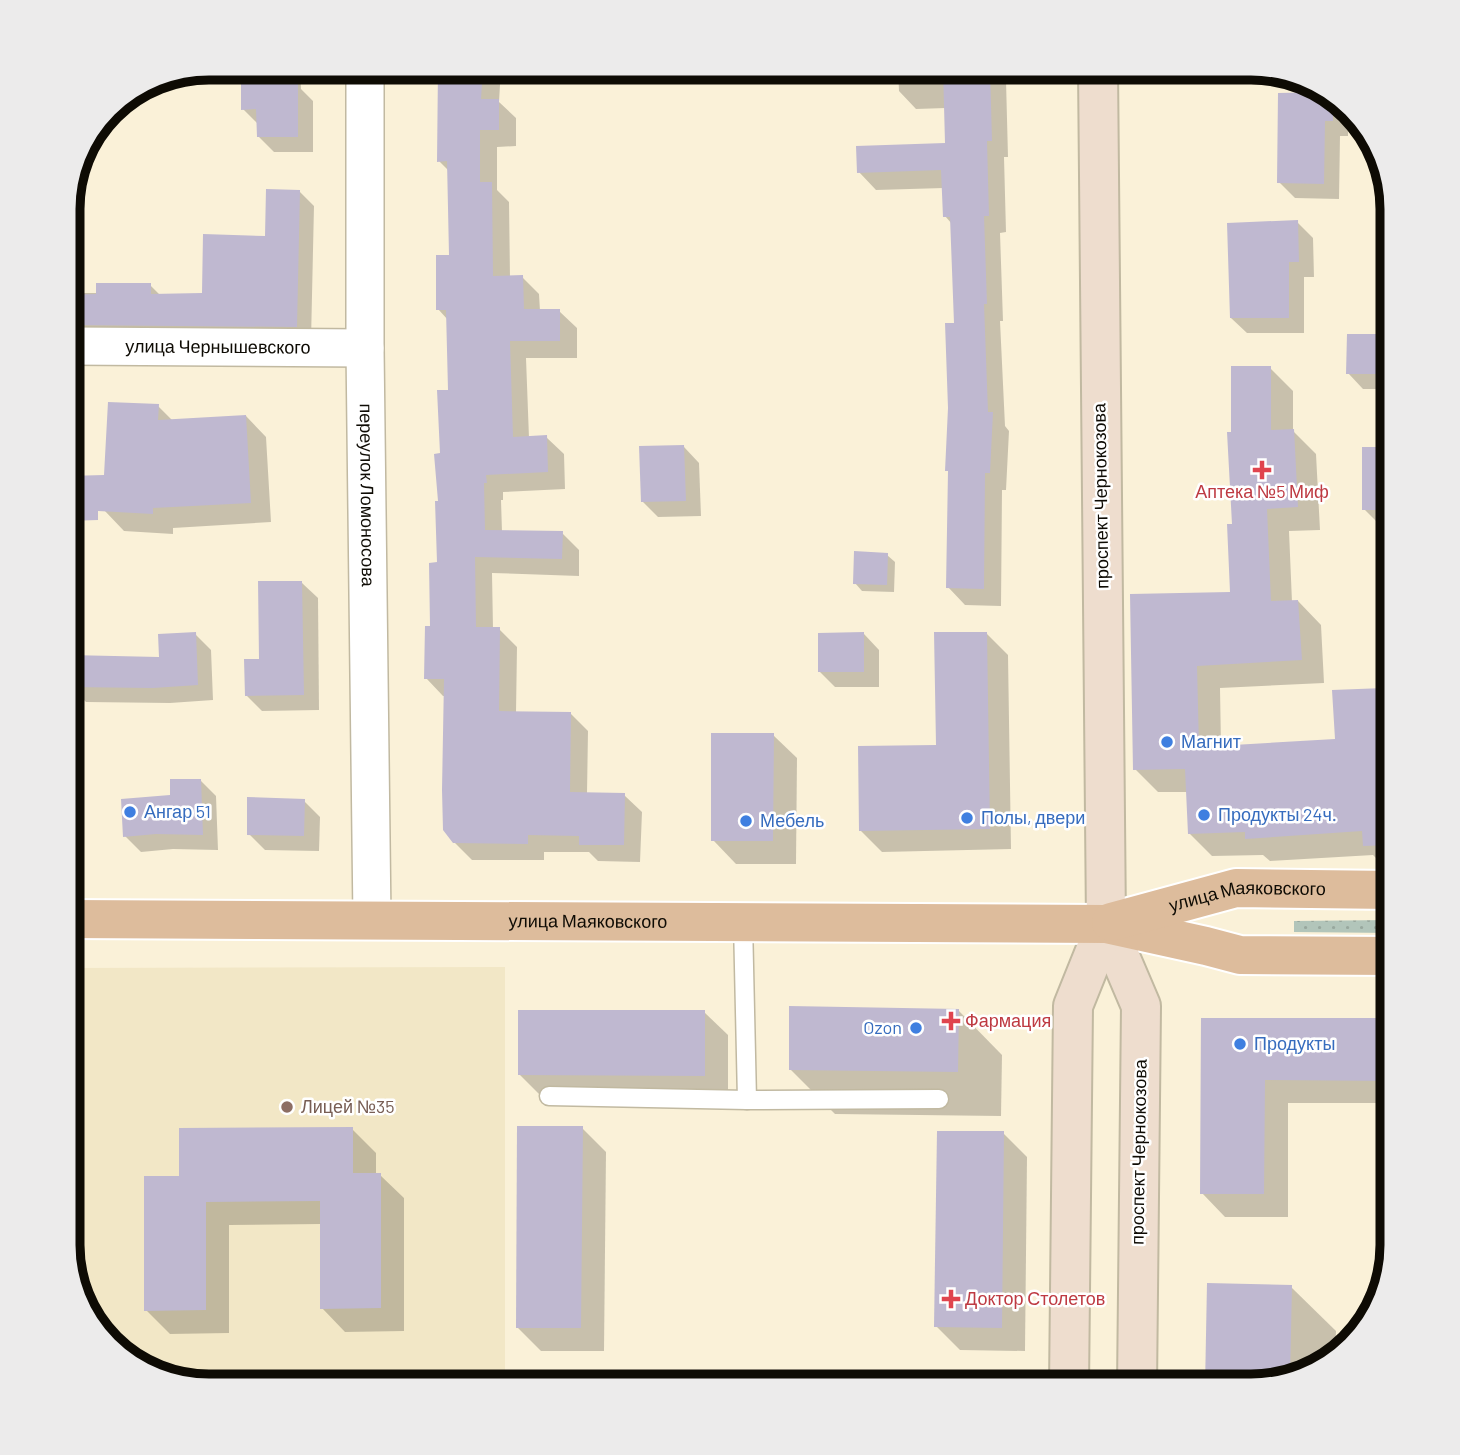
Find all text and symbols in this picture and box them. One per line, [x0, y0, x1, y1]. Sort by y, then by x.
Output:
street label: улица Чернышевского [125, 334, 311, 358]
street label: проспект Чернокозова [1087, 402, 1113, 589]
street label: переулок Ломоносова [356, 403, 380, 588]
marker: Аптека №5 Миф [1254, 462, 1270, 478]
place label: Аптека №5 Миф [1195, 480, 1329, 502]
place label: Магнит [1181, 730, 1241, 752]
marker: Магнит [1159, 734, 1175, 750]
place label: Ангар 51 [144, 800, 211, 822]
place label: Продукты 24ч. [1218, 803, 1337, 825]
marker: Ангар 51 [122, 804, 138, 820]
place label: Полы, двери [981, 806, 1085, 828]
marker: Продукты 24ч. [1196, 807, 1212, 823]
place label: Мебель [760, 809, 824, 831]
marker: Полы, двери [959, 810, 975, 826]
marker: Мебель [738, 813, 754, 829]
street label: улица Маяковского [1166, 876, 1326, 916]
street label: улица Маяковского [509, 909, 667, 932]
place label: Фармация [965, 1009, 1051, 1031]
marker: Фармация [943, 1013, 959, 1029]
place label: Ozon [863, 1016, 902, 1038]
marker: Ozon [908, 1020, 924, 1036]
place label: Продукты [1254, 1032, 1335, 1054]
marker: Продукты [1232, 1036, 1248, 1052]
street label: проспект Чернокозова [1125, 1058, 1151, 1245]
place label: Лицей №35 [301, 1095, 394, 1117]
marker: Лицей №35 [279, 1099, 295, 1115]
place label: Доктор Столетов [965, 1287, 1105, 1309]
marker: Доктор Столетов [943, 1291, 959, 1307]

